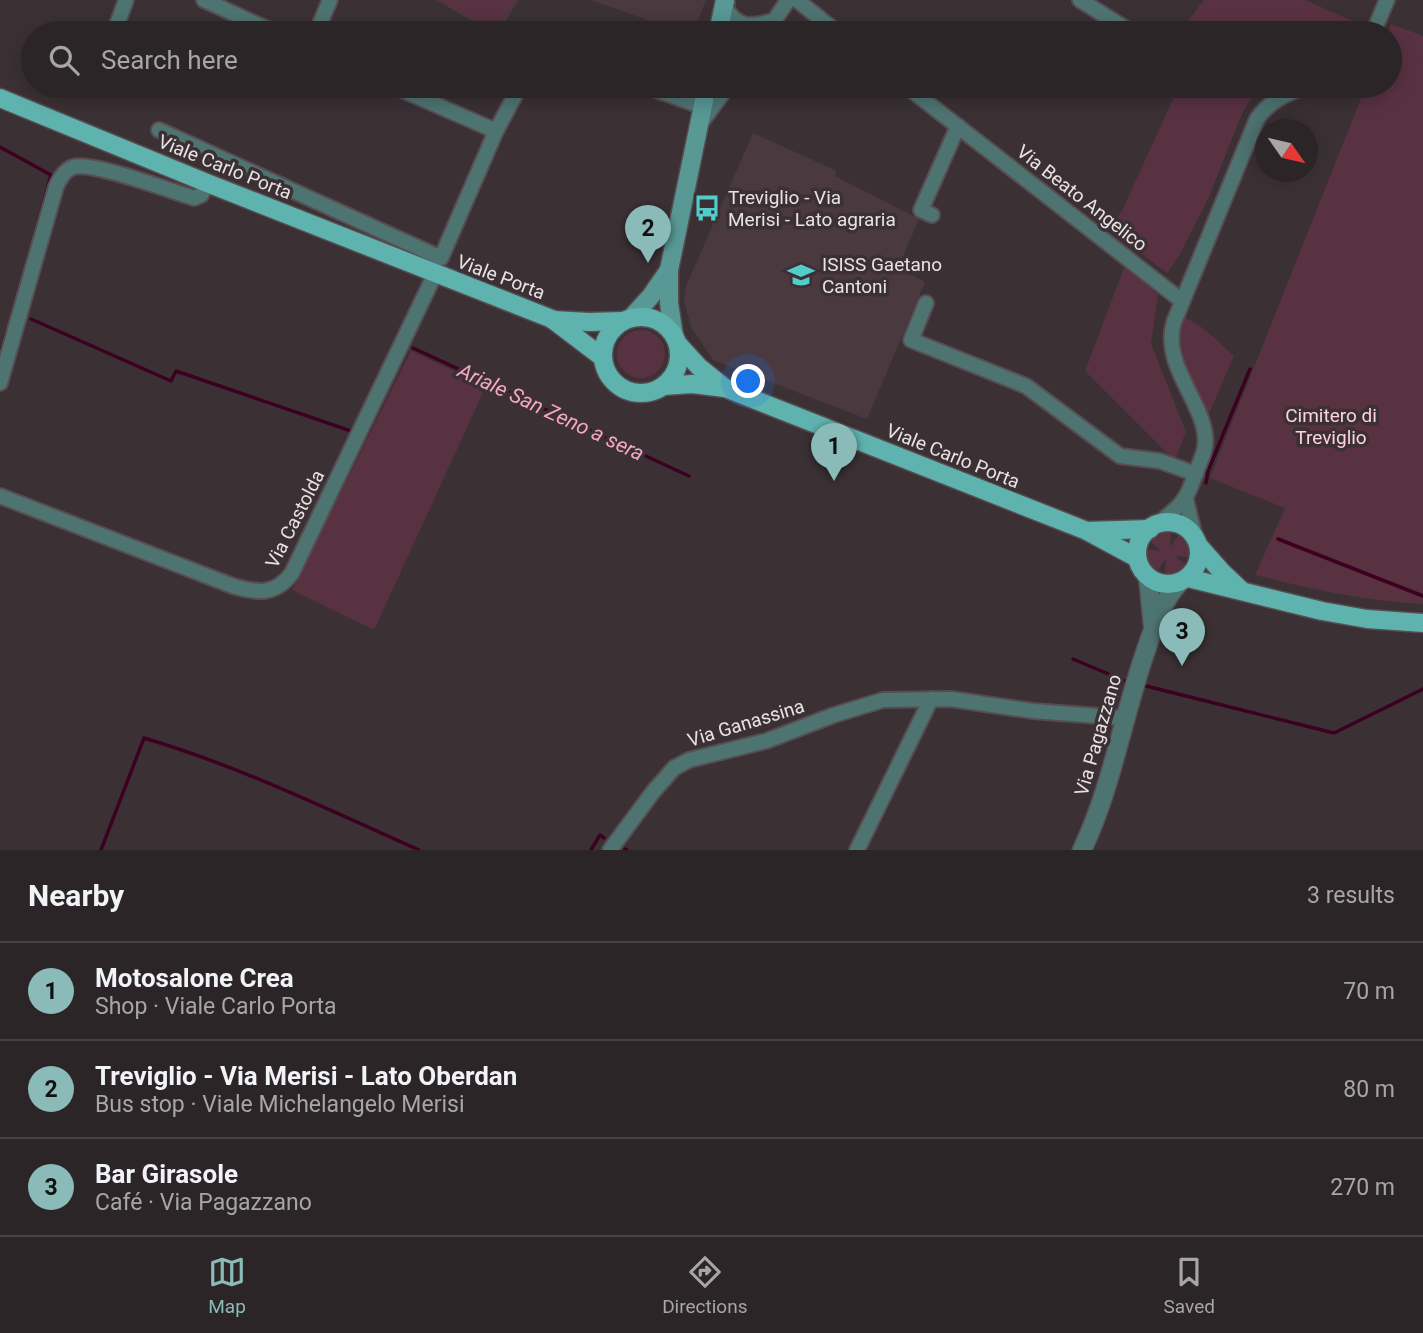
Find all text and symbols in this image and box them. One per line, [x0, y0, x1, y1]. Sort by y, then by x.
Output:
search box [21, 21, 1402, 98]
icon: search [45, 41, 83, 79]
text: Search here [101, 45, 238, 75]
north arrow [1255, 119, 1318, 182]
street label: Viale Carlo Porta [155, 130, 295, 204]
street label: Via Beato Angelico [1012, 140, 1152, 256]
place label: Treviglio - Via Merisi - Lato agraria [728, 186, 896, 231]
bus stop icon: Treviglio - Via Merisi - Lato agraria [692, 193, 722, 223]
pin: 2 [625, 205, 671, 263]
street label: Viale Porta [454, 250, 548, 304]
place label: ISISS Gaetano Cantoni [822, 253, 942, 298]
school or university icon: ISISS Gaetano Cantoni [786, 260, 816, 290]
water label: Ariale San Zeno a sera [453, 358, 648, 466]
your location [731, 364, 765, 398]
park label: Cimitero di Treviglio [1285, 404, 1377, 449]
street label: Viale Carlo Porta [883, 419, 1023, 493]
pin: 1 [811, 423, 857, 481]
street label: Via Castolda [261, 466, 329, 572]
pin: 3 [1159, 608, 1205, 666]
street label: Via Pagazzano [1070, 672, 1126, 798]
street label: Via Ganassina [685, 694, 807, 752]
text: Nearby [28, 878, 124, 913]
text: 3 results [1307, 882, 1395, 909]
text: Motosalone Crea [95, 963, 294, 993]
text: 1 [44, 978, 58, 1005]
text: 70 m [1343, 978, 1395, 1005]
text: Shop · Viale Carlo Porta [95, 993, 337, 1020]
text: Treviglio - Via Merisi - Lato Oberdan [95, 1061, 517, 1091]
text: 2 [44, 1076, 58, 1103]
text: 80 m [1343, 1076, 1395, 1103]
text: Bus stop · Viale Michelangelo Merisi [95, 1091, 464, 1118]
text: Bar Girasole [95, 1159, 238, 1189]
text: 3 [44, 1174, 58, 1201]
text: 270 m [1330, 1174, 1395, 1201]
text: Café · Via Pagazzano [95, 1189, 312, 1216]
tab: Map [208, 1253, 246, 1318]
tab: Directions [662, 1253, 747, 1318]
tab: Saved [1164, 1253, 1215, 1318]

